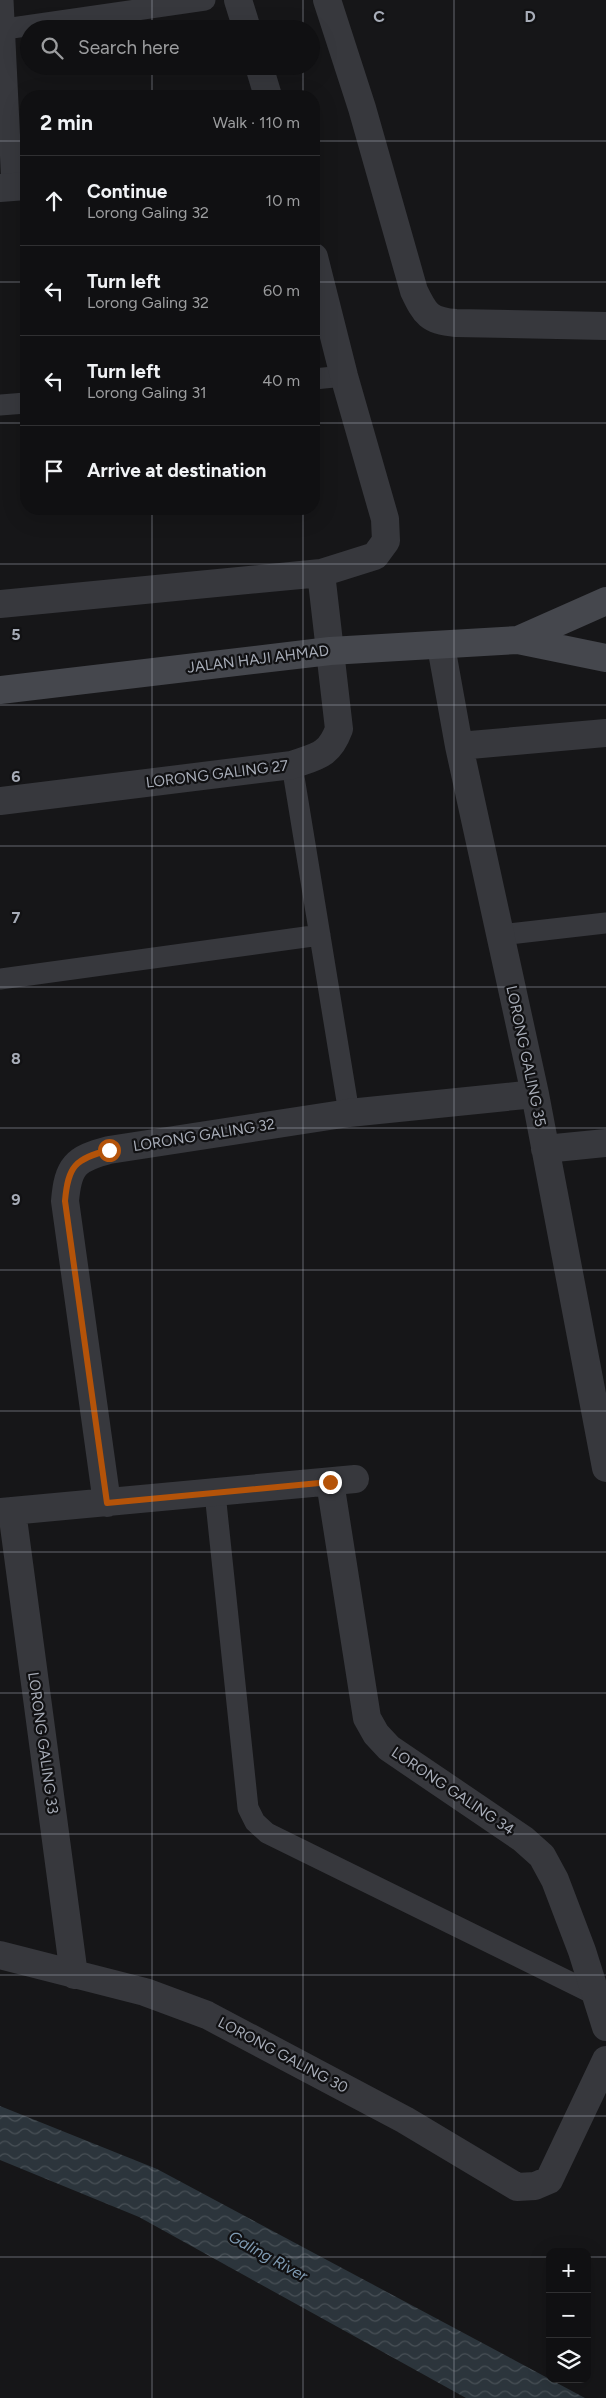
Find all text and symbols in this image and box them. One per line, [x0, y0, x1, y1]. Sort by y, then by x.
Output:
text: C [373, 7, 385, 26]
text: D [524, 7, 536, 26]
search box [20, 20, 320, 75]
icon: search [38, 34, 66, 62]
text: Search here [78, 36, 180, 59]
text: 2 min [40, 110, 93, 135]
text: Walk · 110 m [213, 113, 300, 132]
text: Continue [87, 180, 167, 203]
icon: ahead [40, 187, 68, 215]
text: 10 m [266, 191, 300, 210]
text: Lorong Galing 32 [87, 203, 209, 222]
text: Turn left [87, 270, 161, 293]
icon: left [40, 277, 68, 305]
text: 60 m [263, 281, 300, 300]
text: Lorong Galing 32 [87, 293, 209, 312]
text: Turn left [87, 360, 161, 383]
icon: left [40, 367, 68, 395]
text: 40 m [262, 371, 300, 390]
text: Lorong Galing 31 [87, 383, 207, 402]
icon: arrive [40, 457, 68, 485]
text: Arrive at destination [87, 459, 266, 482]
text: 5 [11, 625, 21, 644]
street label: JALAN HAJI AHMAD [186, 641, 330, 677]
street label: LORONG GALING 27 [145, 756, 289, 792]
text: 6 [11, 767, 21, 786]
text: 7 [12, 908, 21, 927]
street label: LORONG GALING 35 [502, 984, 550, 1128]
text: 8 [11, 1049, 21, 1068]
street label: LORONG GALING 32 [132, 1115, 276, 1155]
route start [98, 1139, 121, 1162]
text: 9 [11, 1190, 21, 1209]
route end [319, 1471, 342, 1494]
street label: LORONG GALING 33 [24, 1671, 62, 1815]
street label: LORONG GALING 34 [388, 1743, 518, 1839]
street label: LORONG GALING 30 [215, 2013, 351, 2097]
water label: Galing River [225, 2227, 311, 2286]
map controls [546, 2248, 591, 2383]
button: + [546, 2248, 591, 2293]
button: − [546, 2293, 591, 2338]
button: layers [546, 2338, 591, 2383]

